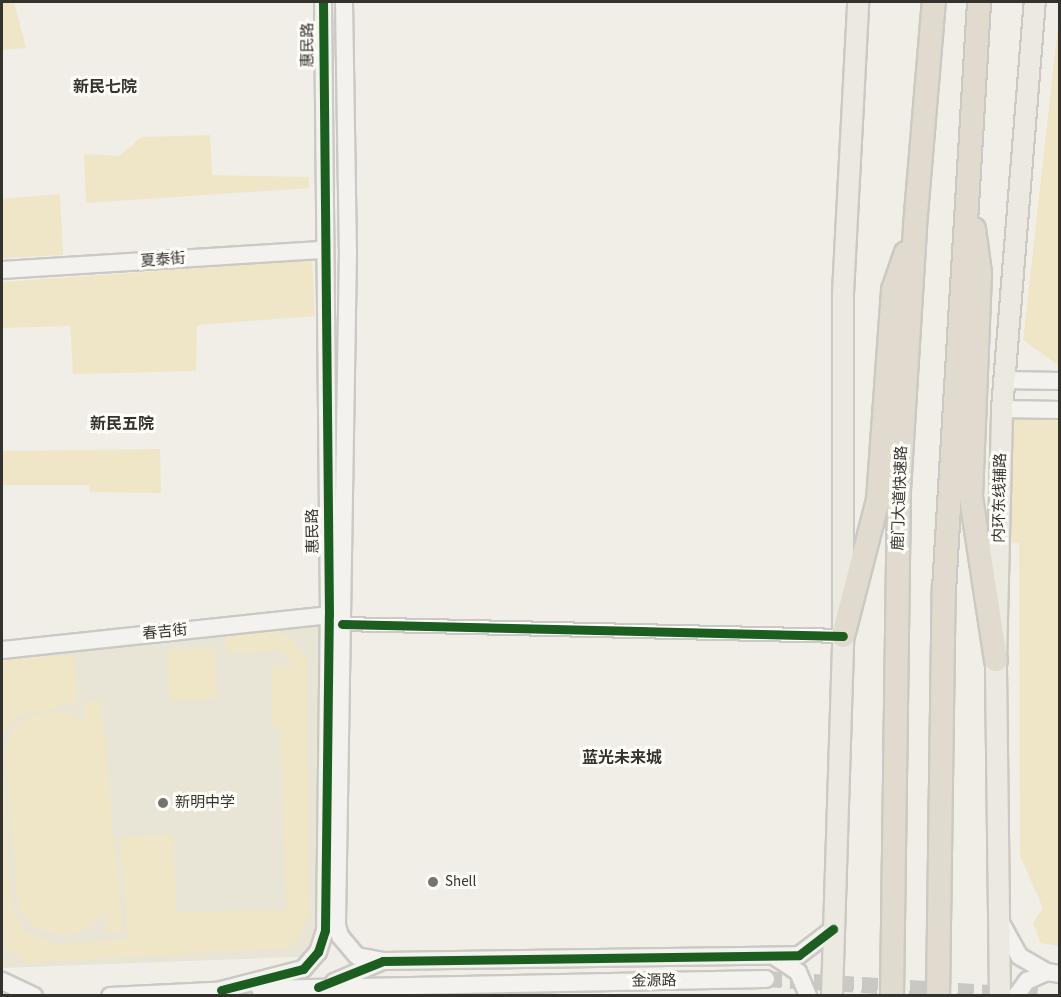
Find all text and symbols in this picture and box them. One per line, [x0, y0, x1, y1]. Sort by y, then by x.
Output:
street label: 惠民路 [299, 23, 317, 67]
district label: 新民七院 [73, 77, 137, 97]
street label: 夏泰街 [140, 249, 186, 271]
district label: 新民五院 [90, 414, 154, 434]
street label: 鹿门大道快速路 [889, 445, 911, 551]
street label: 内环东线辅路 [990, 453, 1010, 543]
street label: 惠民路 [304, 508, 322, 554]
street label: 春吉街 [142, 621, 188, 643]
district label: 蓝光未来城 [582, 748, 662, 768]
place label: 新明中学 [175, 794, 235, 812]
marker: 新明中学 [156, 796, 170, 810]
place label: Shell [445, 873, 476, 891]
marker: Shell [426, 875, 440, 889]
street label: 金源路 [631, 972, 677, 990]

